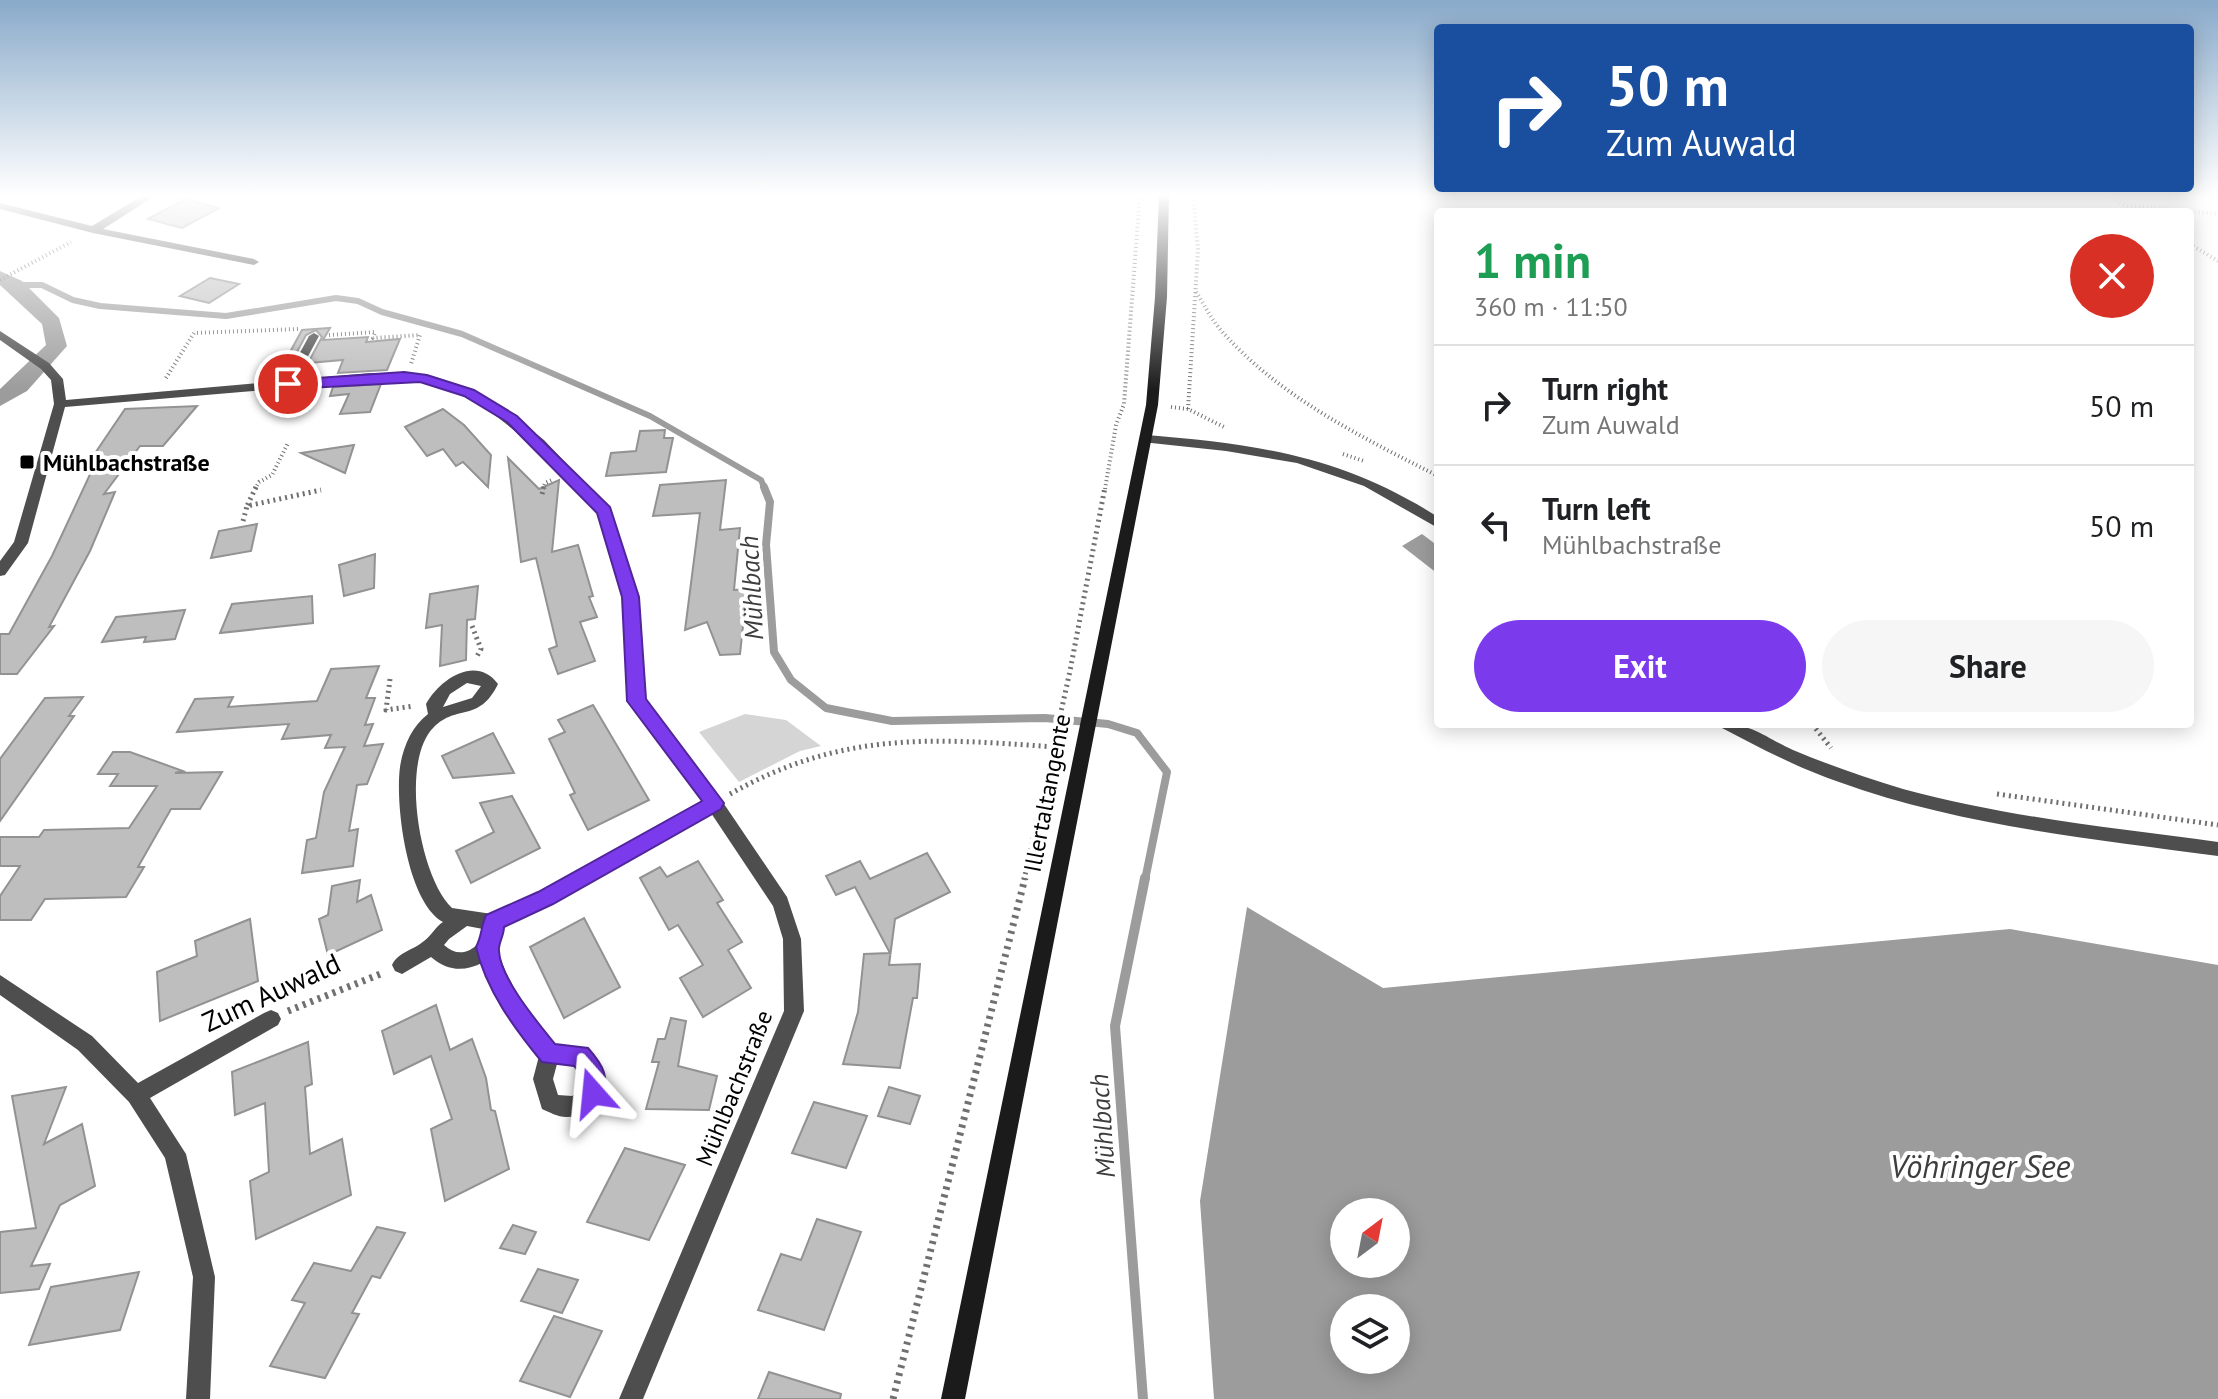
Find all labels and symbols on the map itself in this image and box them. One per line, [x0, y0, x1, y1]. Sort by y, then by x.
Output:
pin [254, 350, 322, 418]
place label: Mühlbachstraße [43, 447, 210, 478]
marker: Mühlbachstraße [18, 453, 36, 471]
water label: Mühlbach [732, 535, 770, 641]
street label: Illertaltangente [1016, 711, 1078, 875]
street label: Zum Auwald [196, 944, 346, 1040]
street label: Mühlbachstraße [689, 1005, 779, 1171]
position arrow [551, 1051, 635, 1135]
water label: Mühlbach [1082, 1073, 1122, 1179]
water label: Vöhringer See [1890, 1145, 2070, 1187]
north arrow [1330, 1198, 1410, 1278]

